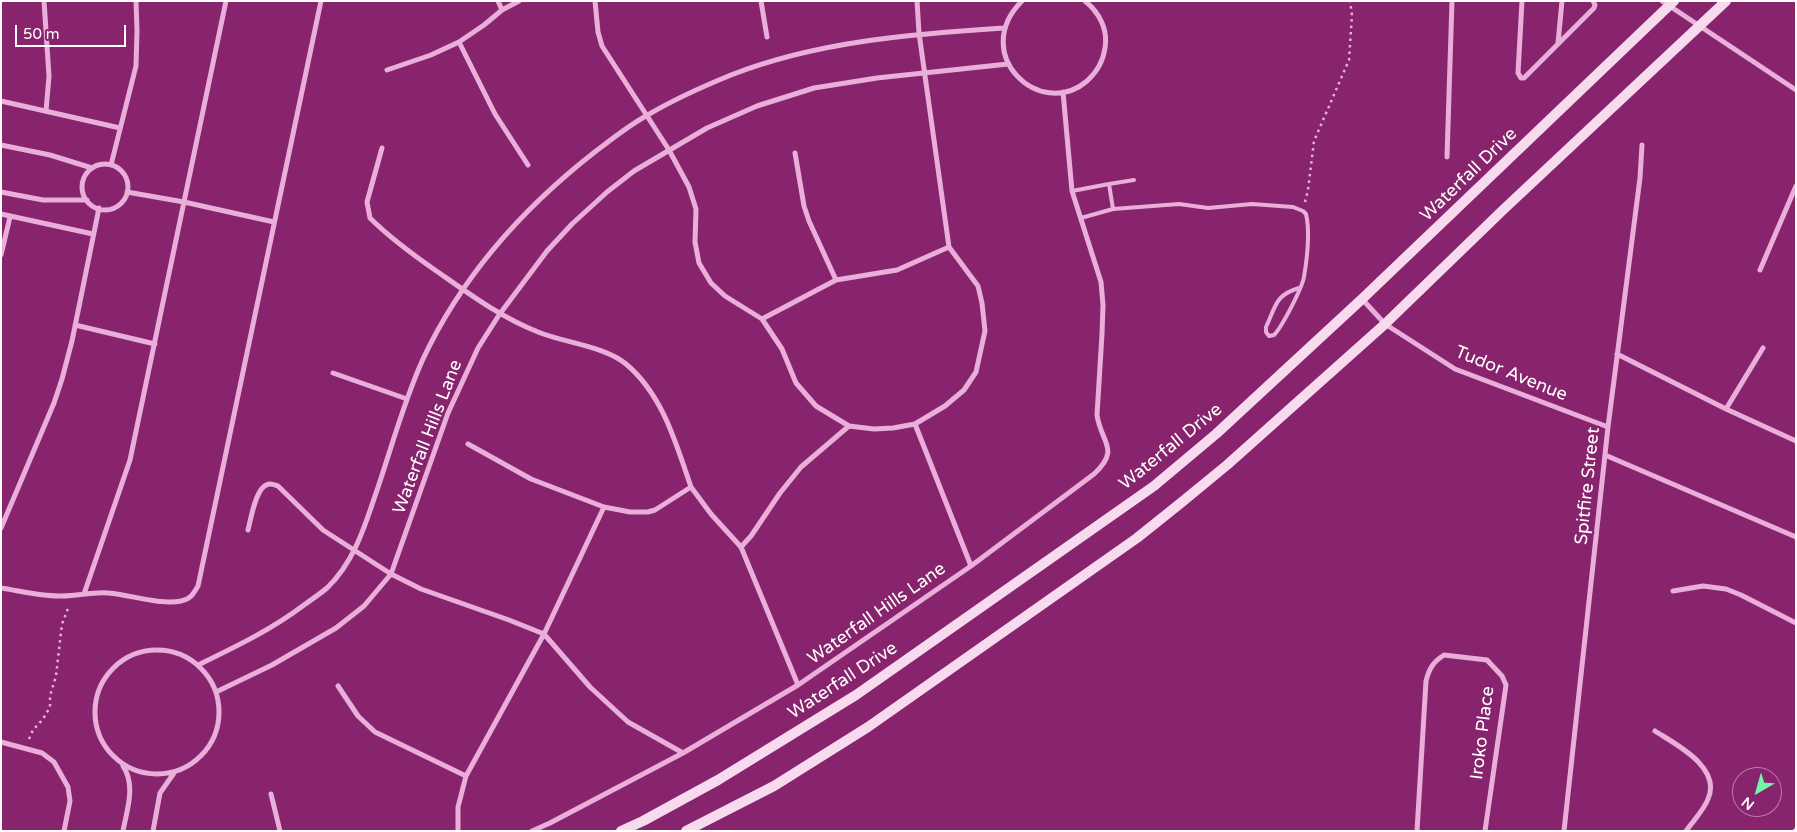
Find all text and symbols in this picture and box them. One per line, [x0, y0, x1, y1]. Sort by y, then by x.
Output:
scale bar [18, 15, 129, 47]
text: 50 m [23, 25, 60, 43]
street label: Waterfall Drive [1416, 124, 1522, 226]
street label: Tudor Avenue [1452, 342, 1570, 406]
street label: Waterfall Hills Lane [389, 357, 467, 517]
street label: Waterfall Drive [1115, 399, 1227, 495]
street label: Spitfire Street [1571, 426, 1605, 546]
street label: Waterfall Hills Lane [804, 558, 950, 670]
street label: Waterfall Drive [784, 638, 902, 724]
street label: Iroko Place [1467, 685, 1499, 781]
north arrow [1732, 767, 1782, 817]
text: N [1738, 793, 1758, 814]

